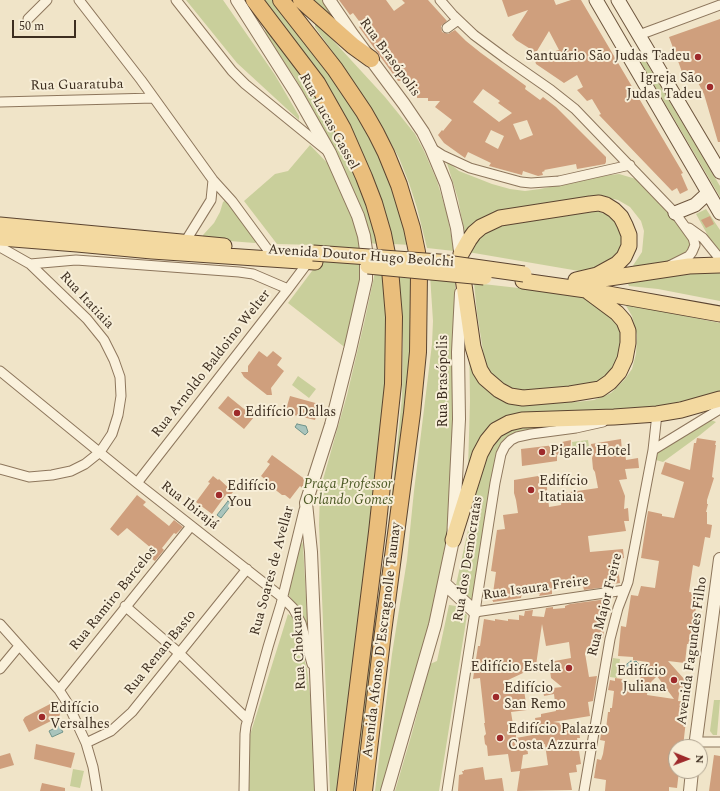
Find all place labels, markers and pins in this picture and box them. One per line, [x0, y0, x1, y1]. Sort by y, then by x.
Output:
place label: Santuário São Judas Tadeu [525, 49, 690, 65]
marker: Santuário São Judas Tadeu [693, 52, 703, 62]
place label: Igreja São Judas Tadeu [626, 71, 702, 104]
marker: Igreja São Judas Tadeu [705, 82, 715, 92]
place label: Edifício Dallas [245, 405, 336, 421]
marker: Edifício Dallas [232, 408, 242, 418]
place label: Pigalle Hotel [550, 444, 631, 460]
marker: Pigalle Hotel [537, 447, 547, 457]
place label: Edifício Itatiaia [539, 474, 588, 506]
place label: Edifício You [227, 479, 276, 512]
marker: Edifício Itatiaia [526, 485, 536, 495]
marker: Edifício You [214, 490, 224, 500]
place label: Edifício Estela [471, 660, 561, 676]
marker: Edifício Estela [564, 663, 574, 673]
place label: Edifício Juliana [617, 664, 666, 696]
marker: Edifício Juliana [669, 675, 679, 685]
place label: Edifício San Remo [504, 681, 566, 714]
marker: Edifício San Remo [491, 692, 501, 702]
place label: Edifício Versalhes [50, 701, 110, 734]
marker: Edifício Versalhes [37, 712, 47, 722]
place label: Edifício Palazzo Costa Azzurra [508, 722, 608, 754]
marker: Edifício Palazzo Costa Azzurra [495, 733, 505, 743]

